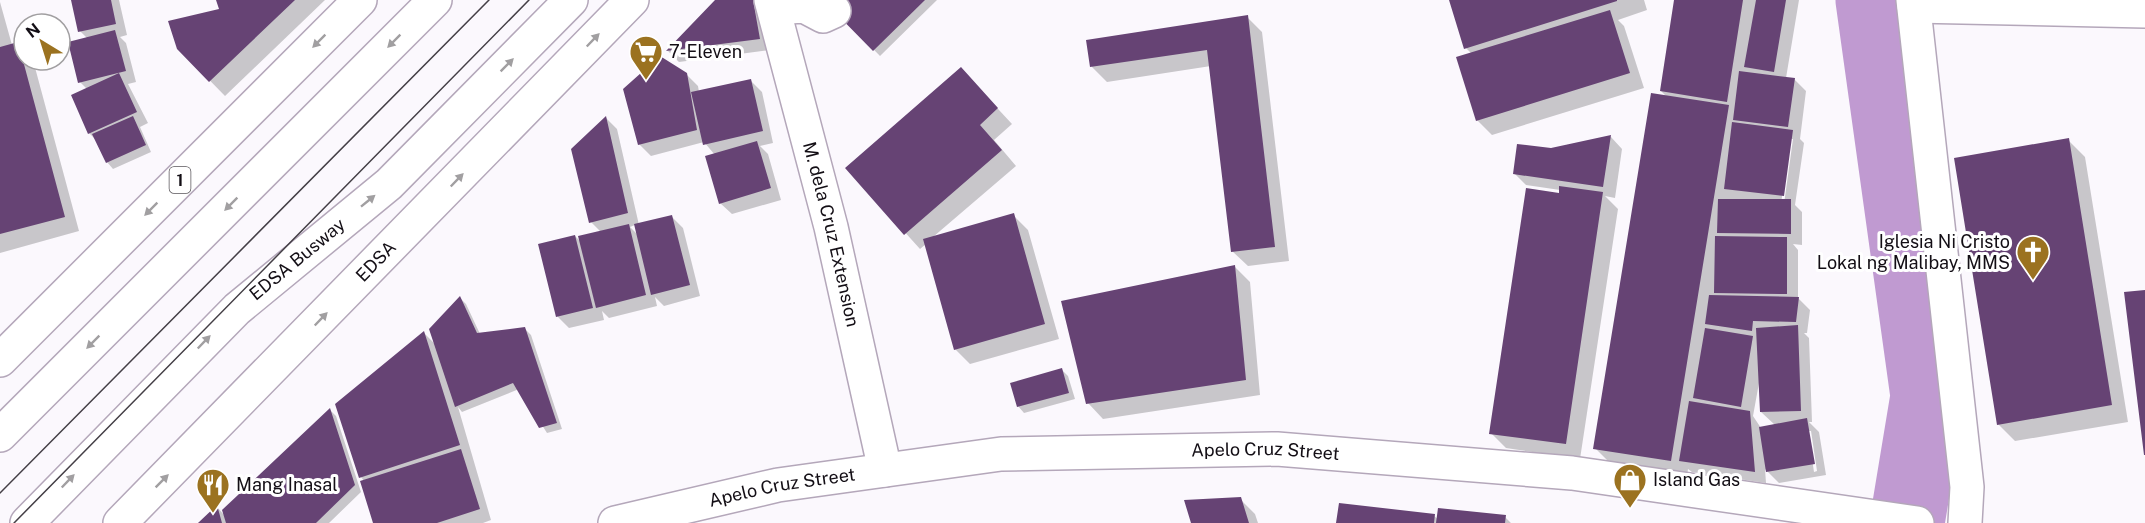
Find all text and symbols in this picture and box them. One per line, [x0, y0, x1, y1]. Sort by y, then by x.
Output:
north arrow [12, 12, 72, 72]
text: N [22, 19, 44, 42]
one-way arrow [312, 34, 326, 48]
one-way arrow [387, 34, 401, 48]
one-way arrow [586, 34, 600, 48]
supermarket icon: 7-Eleven [628, 34, 664, 81]
place label: 7-Eleven [669, 41, 742, 62]
one-way arrow [499, 58, 513, 72]
street label: M. dela Cruz Extension [799, 139, 864, 329]
road number: 1 [170, 167, 190, 193]
one-way arrow [450, 173, 464, 187]
one-way arrow [360, 195, 375, 208]
one-way arrow [225, 197, 239, 211]
one-way arrow [144, 202, 158, 216]
street label: EDSA Busway [245, 213, 349, 304]
place label: Iglesia Ni Cristo Lokal ng Malibay, MMS [1817, 231, 2010, 273]
church icon: Iglesia Ni Cristo Lokal ng Malibay, MMS [2015, 234, 2051, 281]
street label: EDSA [351, 236, 400, 286]
one-way arrow [314, 313, 328, 327]
one-way arrow [86, 335, 101, 349]
one-way arrow [197, 335, 211, 349]
street label: Apelo Cruz Street [1191, 438, 1340, 464]
shop icon: Island Gas [1612, 462, 1648, 509]
street label: Apelo Cruz Street [707, 463, 857, 511]
restaurant icon: Mang Inasal [195, 467, 231, 514]
place label: Island Gas [1653, 469, 1740, 490]
place label: Mang Inasal [236, 474, 338, 495]
one-way arrow [60, 475, 74, 489]
one-way arrow [154, 475, 168, 489]

